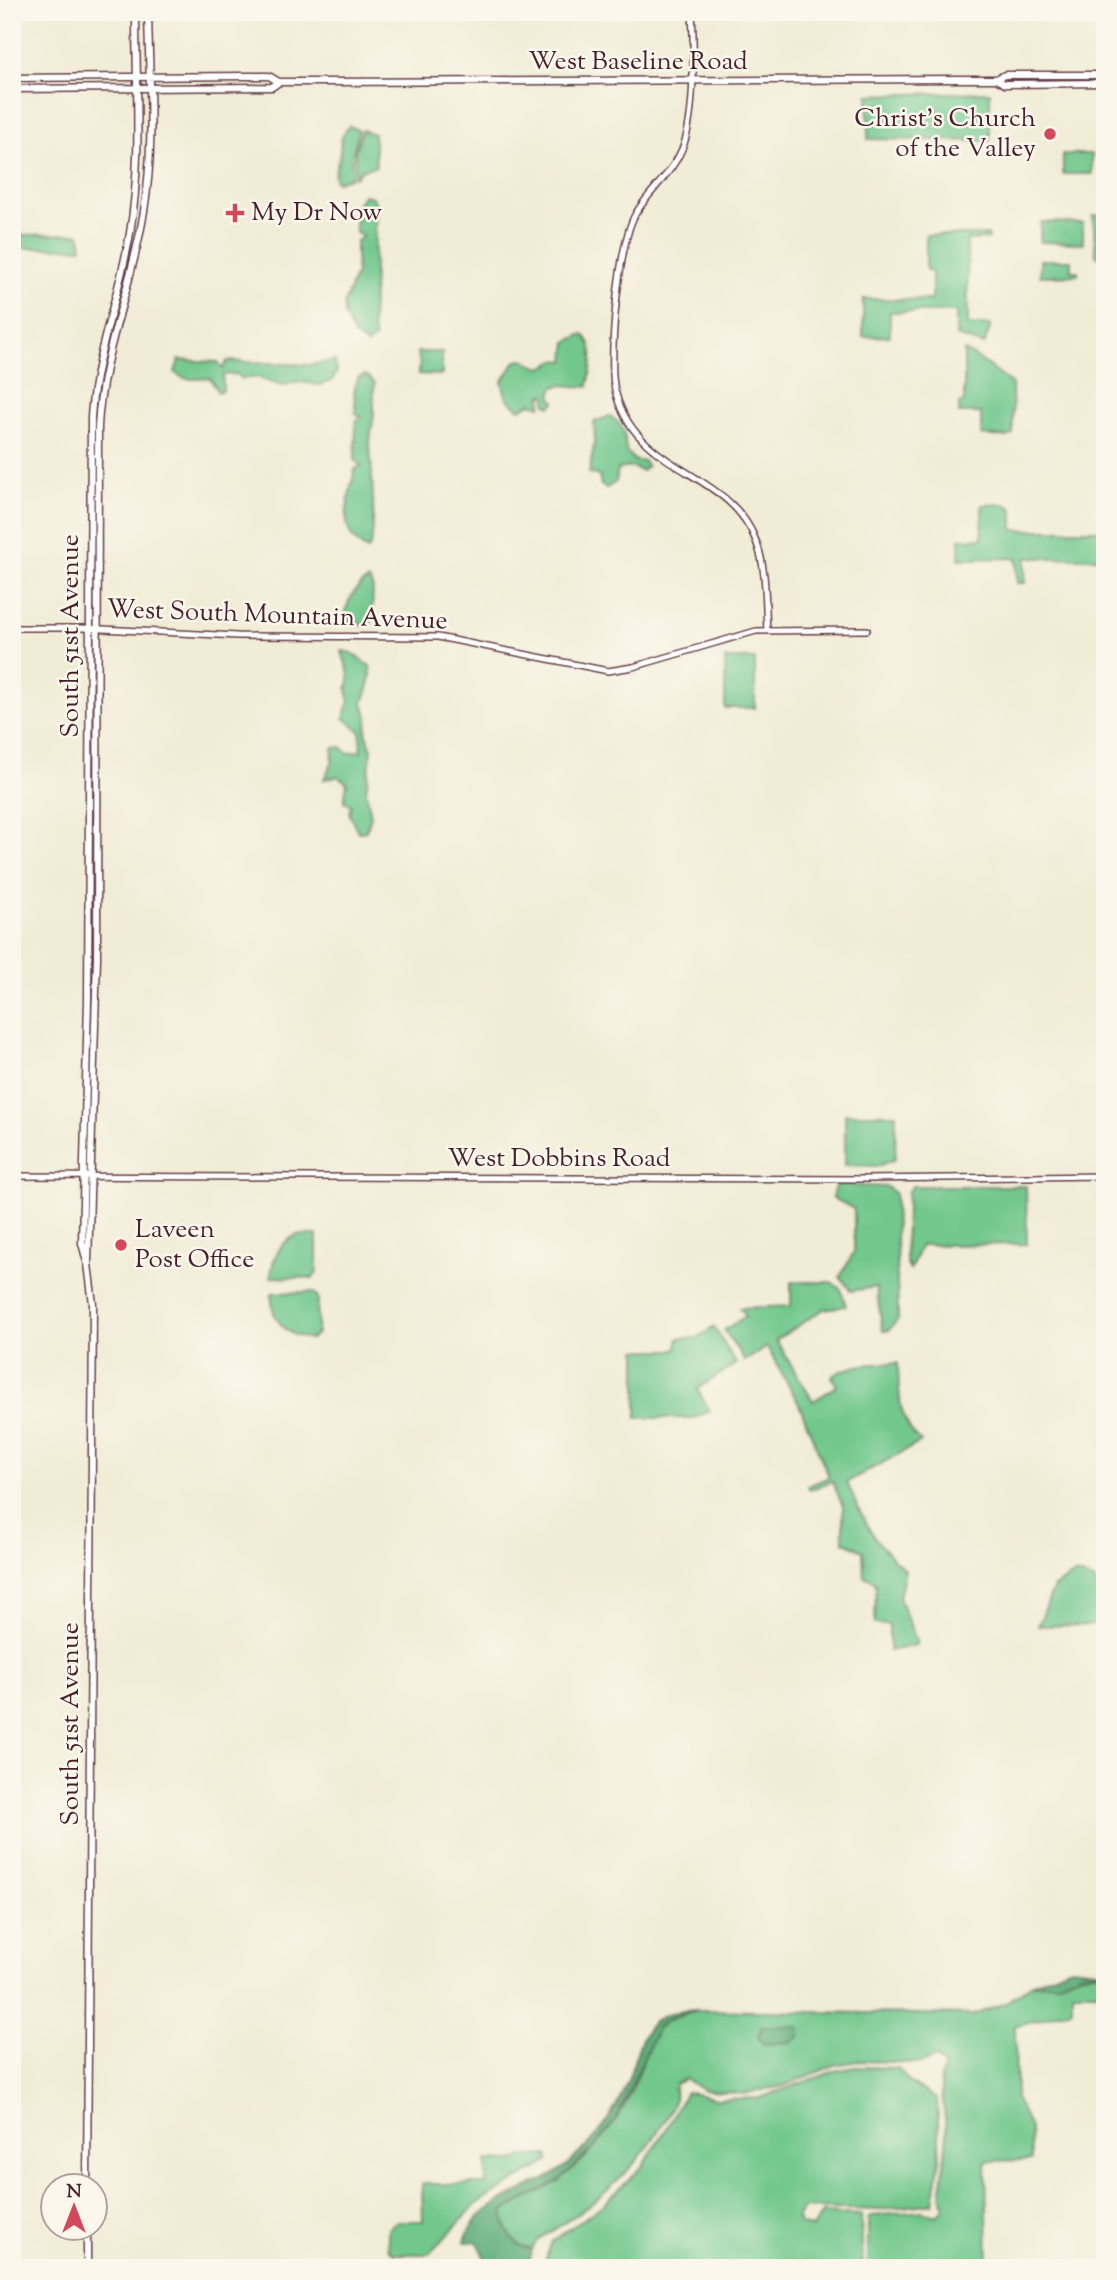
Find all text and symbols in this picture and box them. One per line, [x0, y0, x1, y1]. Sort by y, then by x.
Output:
street label: West Baseline Road [528, 44, 748, 81]
place label: Christ's Church of the Valley [854, 101, 1036, 168]
marker: Christ's Church of the Valley [1042, 126, 1058, 142]
place label: My Dr Now [251, 195, 382, 232]
marker: My Dr Now [225, 203, 245, 223]
street label: South 51st Avenue [53, 534, 90, 738]
street label: West South Mountain Avenue [106, 592, 448, 640]
street label: West Dobbins Road [448, 1141, 671, 1178]
place label: Laveen Post Office [135, 1212, 254, 1279]
marker: Laveen Post Office [113, 1237, 129, 1253]
street label: South 51st Avenue [53, 1622, 90, 1826]
north arrow [38, 2172, 108, 2242]
text: N [66, 2179, 82, 2206]

